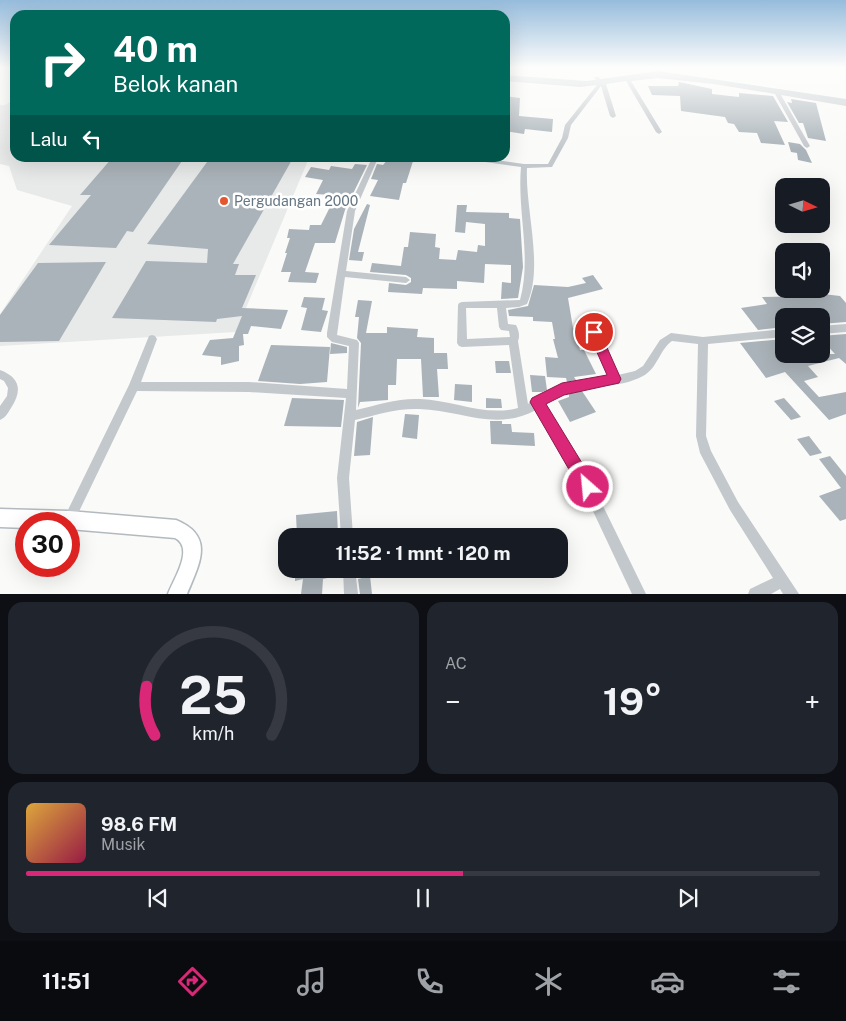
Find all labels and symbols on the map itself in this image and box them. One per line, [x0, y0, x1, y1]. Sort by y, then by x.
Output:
north arrow [775, 178, 830, 232]
place label: Pergudangan 2000 [234, 193, 358, 209]
marker: Pergudangan 2000 [218, 195, 230, 207]
pin [573, 311, 615, 353]
position arrow [561, 460, 613, 512]
speed limit sign: 30 [15, 512, 80, 577]

